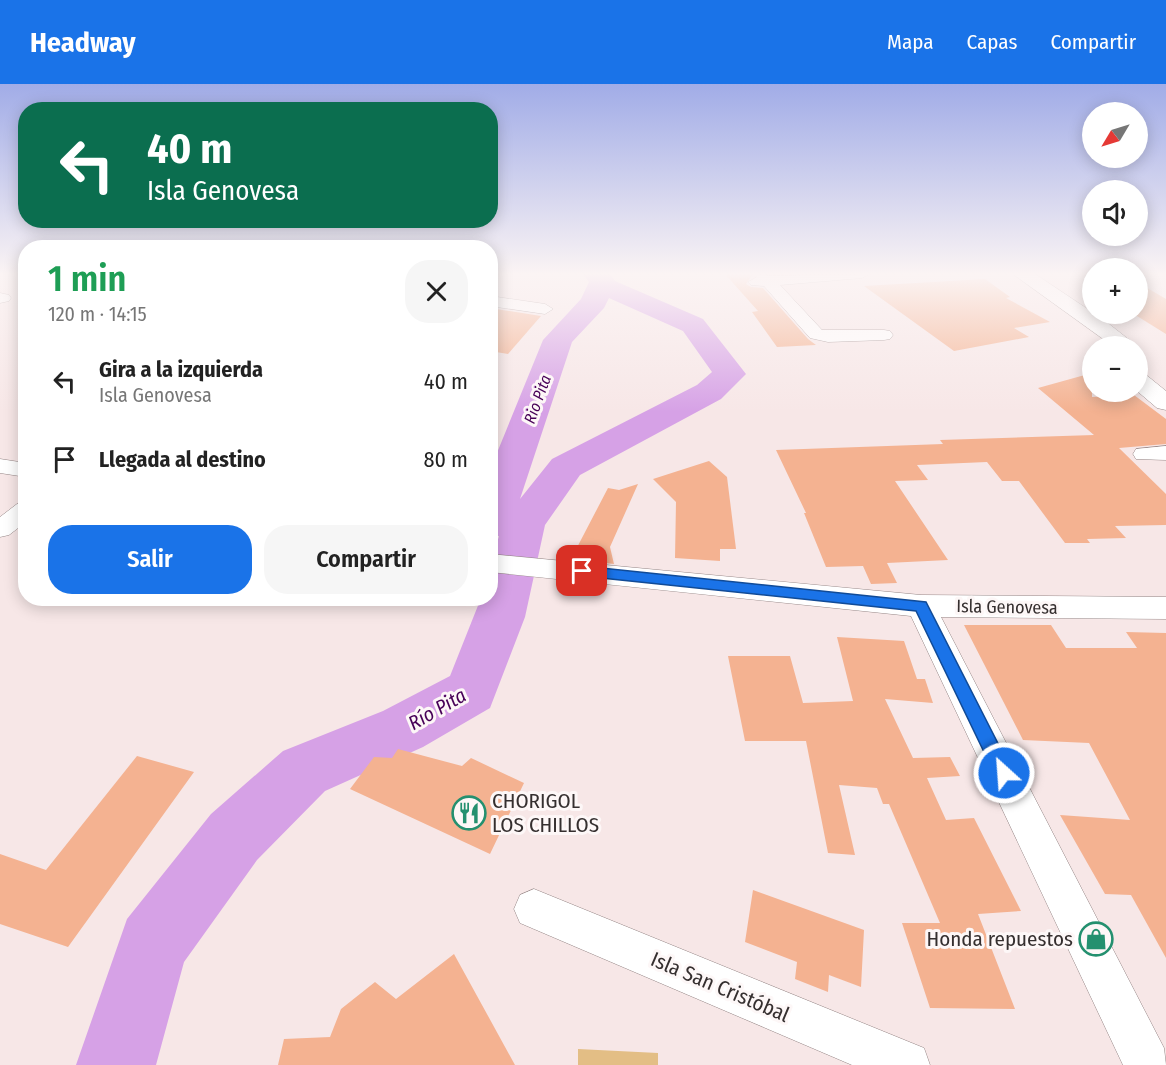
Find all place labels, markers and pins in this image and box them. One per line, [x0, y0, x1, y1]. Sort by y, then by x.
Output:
pin [556, 545, 607, 596]
place label: CHORIGOL LOS CHILLOS [492, 788, 599, 838]
restaurant icon: CHORIGOL LOS CHILLOS [451, 795, 487, 831]
shop icon: Honda repuestos [1078, 921, 1114, 957]
place label: Honda repuestos [927, 926, 1073, 952]

